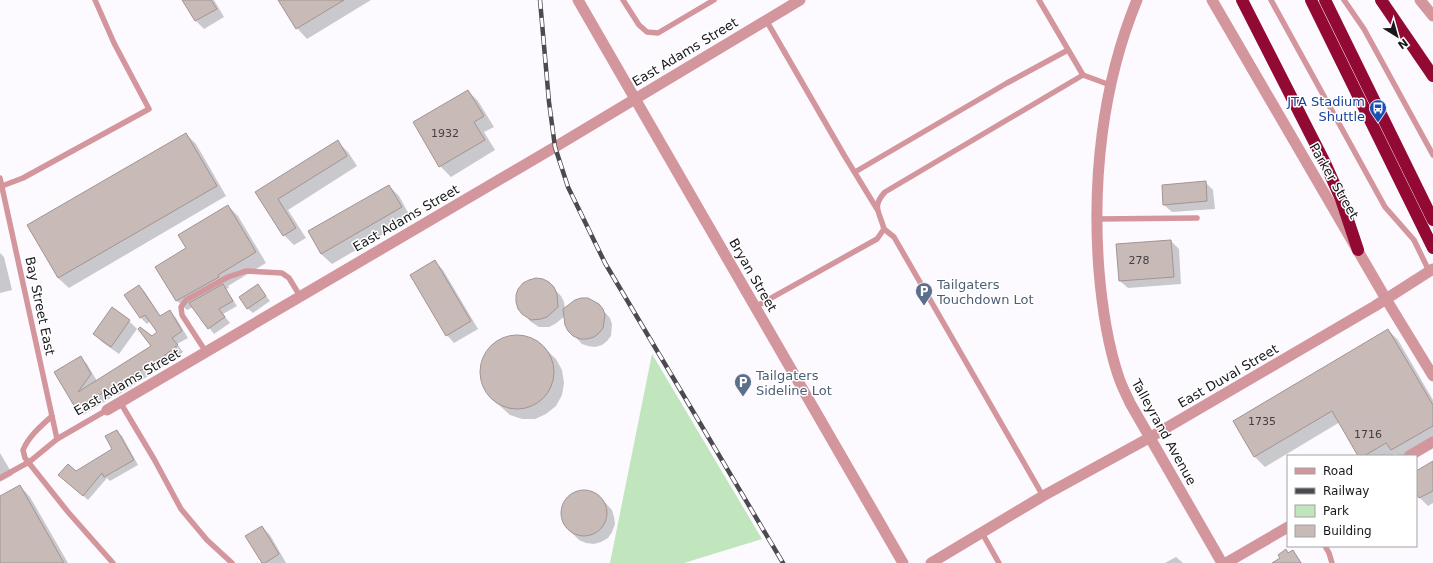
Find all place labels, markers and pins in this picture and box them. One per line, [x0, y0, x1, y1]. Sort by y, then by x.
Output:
place label: JTA Stadium Shuttle [1286, 94, 1365, 124]
bus stop icon: JTA Stadium Shuttle [1368, 98, 1388, 123]
place label: Tailgaters Touchdown Lot [936, 277, 1034, 307]
parking icon: Tailgaters Touchdown Lot [914, 281, 934, 306]
place label: Tailgaters Sideline Lot [755, 368, 832, 398]
parking icon: Tailgaters Sideline Lot [733, 372, 753, 397]

